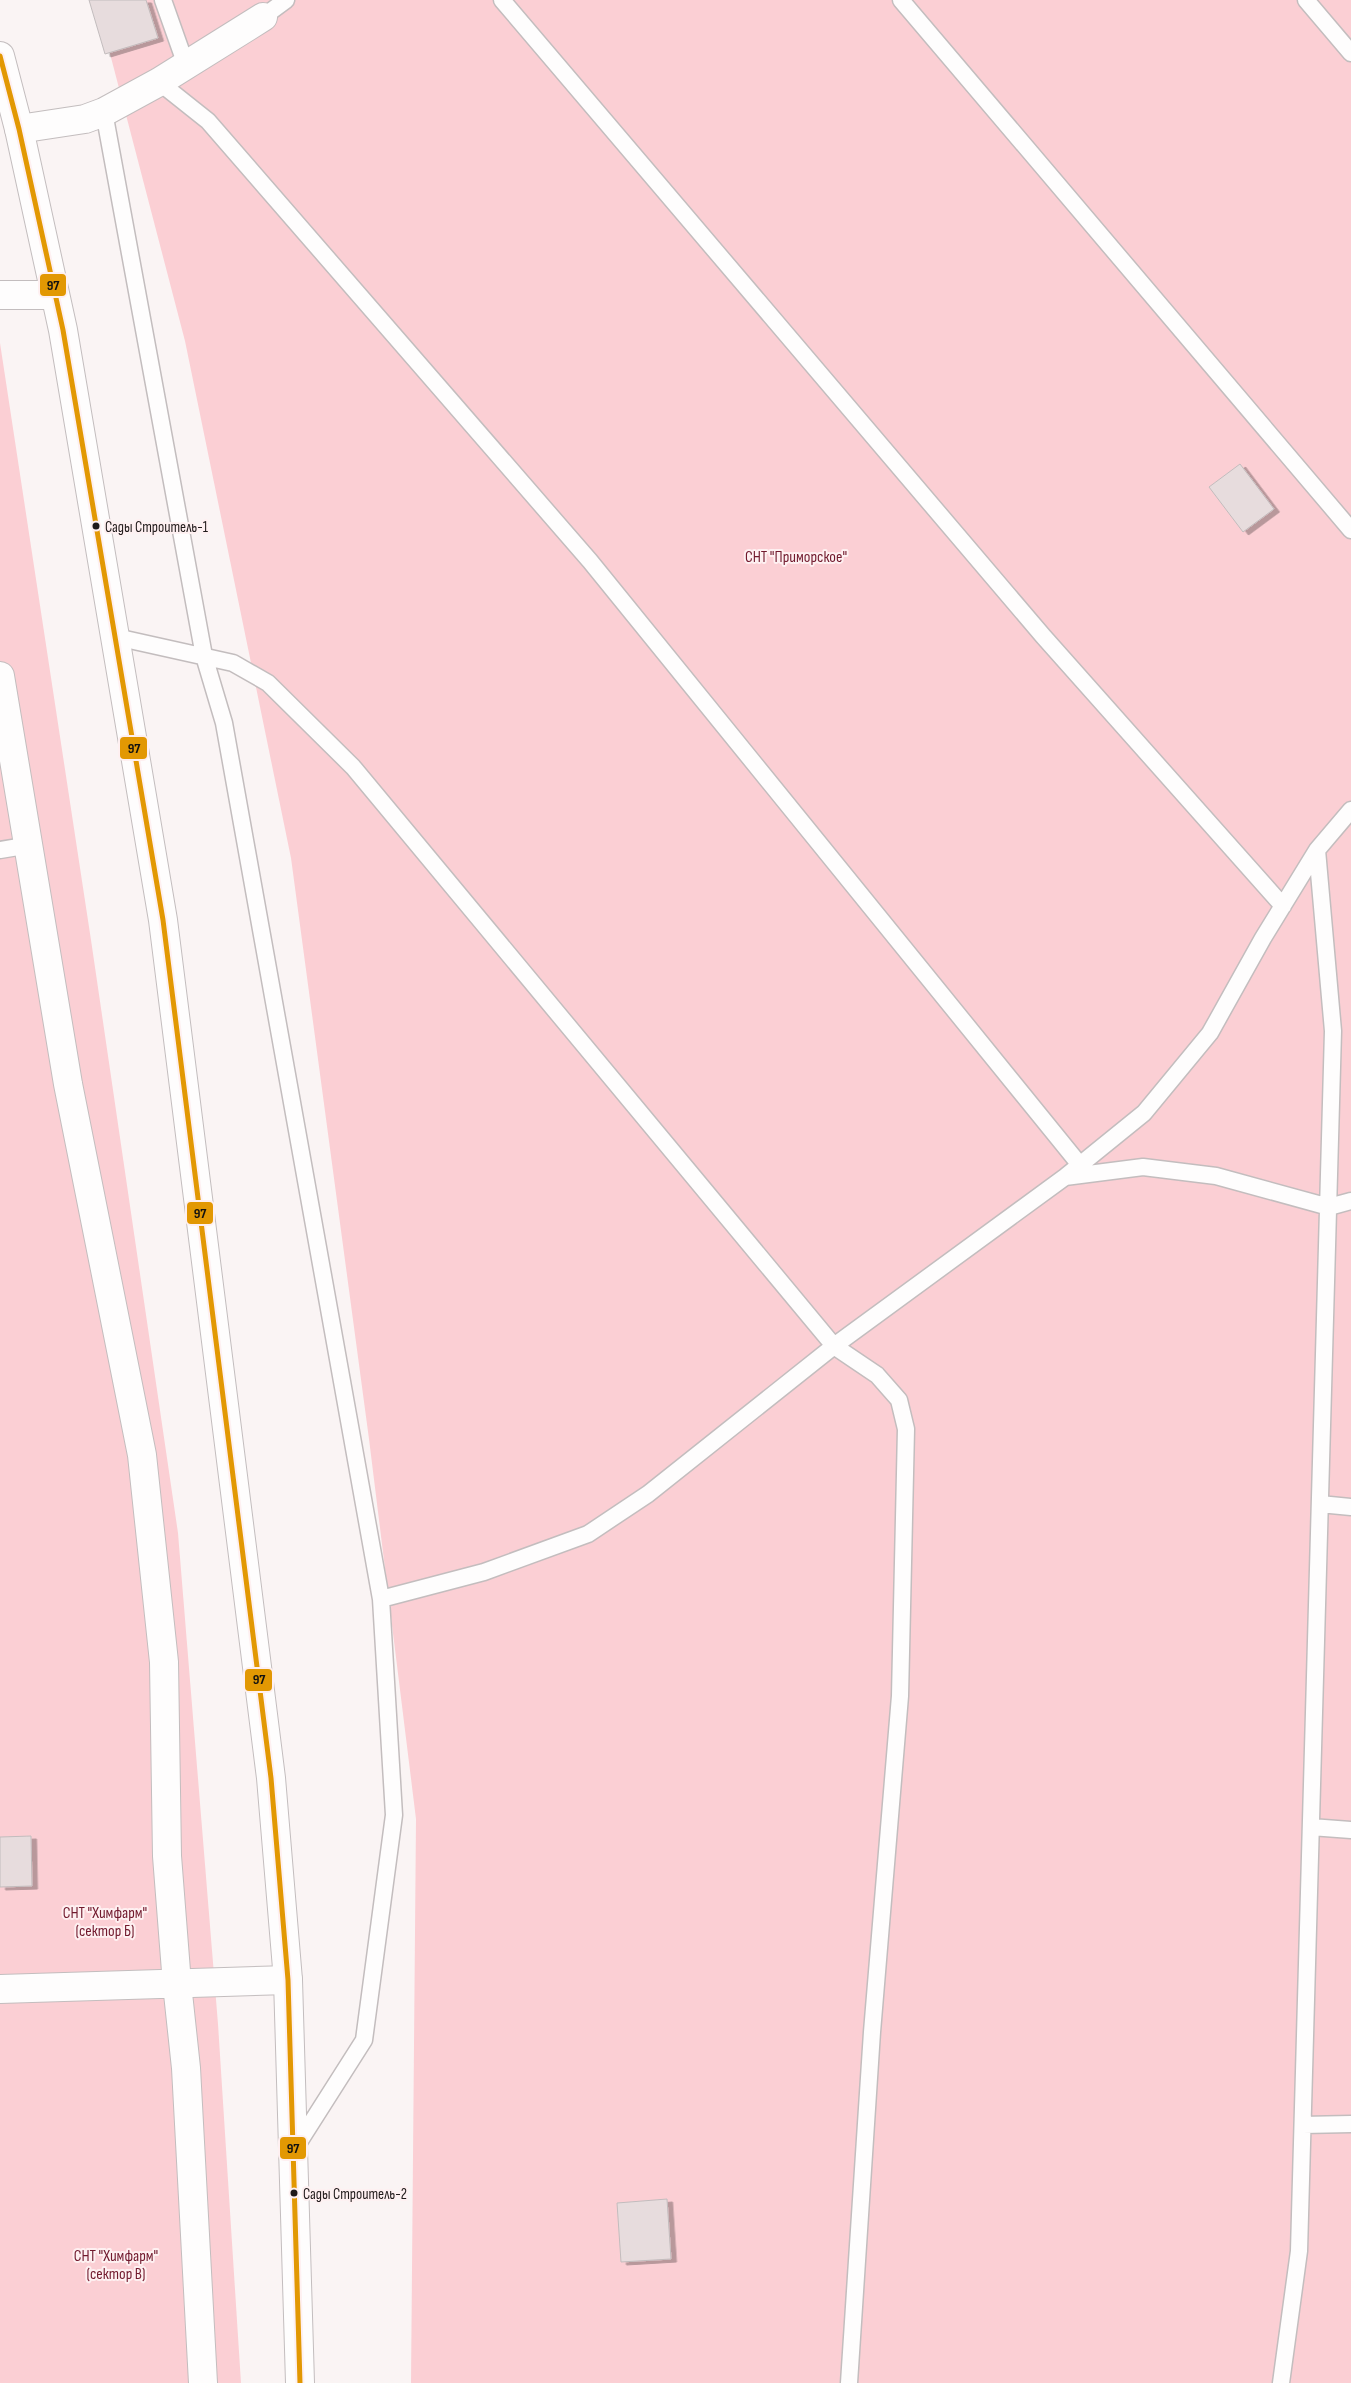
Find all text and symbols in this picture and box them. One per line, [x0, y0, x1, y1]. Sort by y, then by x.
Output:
line badge: 97 [39, 273, 67, 297]
text: 97 [47, 277, 60, 294]
place label: Сады Строитель-1 [105, 518, 209, 537]
marker: Сады Строитель-1 [91, 521, 101, 531]
park label: СНТ "Приморское" [745, 548, 847, 567]
line badge: 97 [119, 736, 148, 760]
text: 97 [128, 740, 141, 757]
line badge: 97 [186, 1201, 214, 1225]
text: 97 [194, 1205, 207, 1222]
line badge: 97 [244, 1668, 273, 1692]
text: 97 [253, 1671, 266, 1688]
park label: СНТ "Химфарм" (сектор Б) [63, 1904, 147, 1941]
line badge: 97 [279, 2136, 307, 2160]
text: 97 [287, 2140, 300, 2157]
place label: Сады Строитель-2 [303, 2185, 407, 2204]
marker: Сады Строитель-2 [289, 2188, 299, 2198]
park label: СНТ "Химфарм" (сектор В) [74, 2247, 158, 2284]

